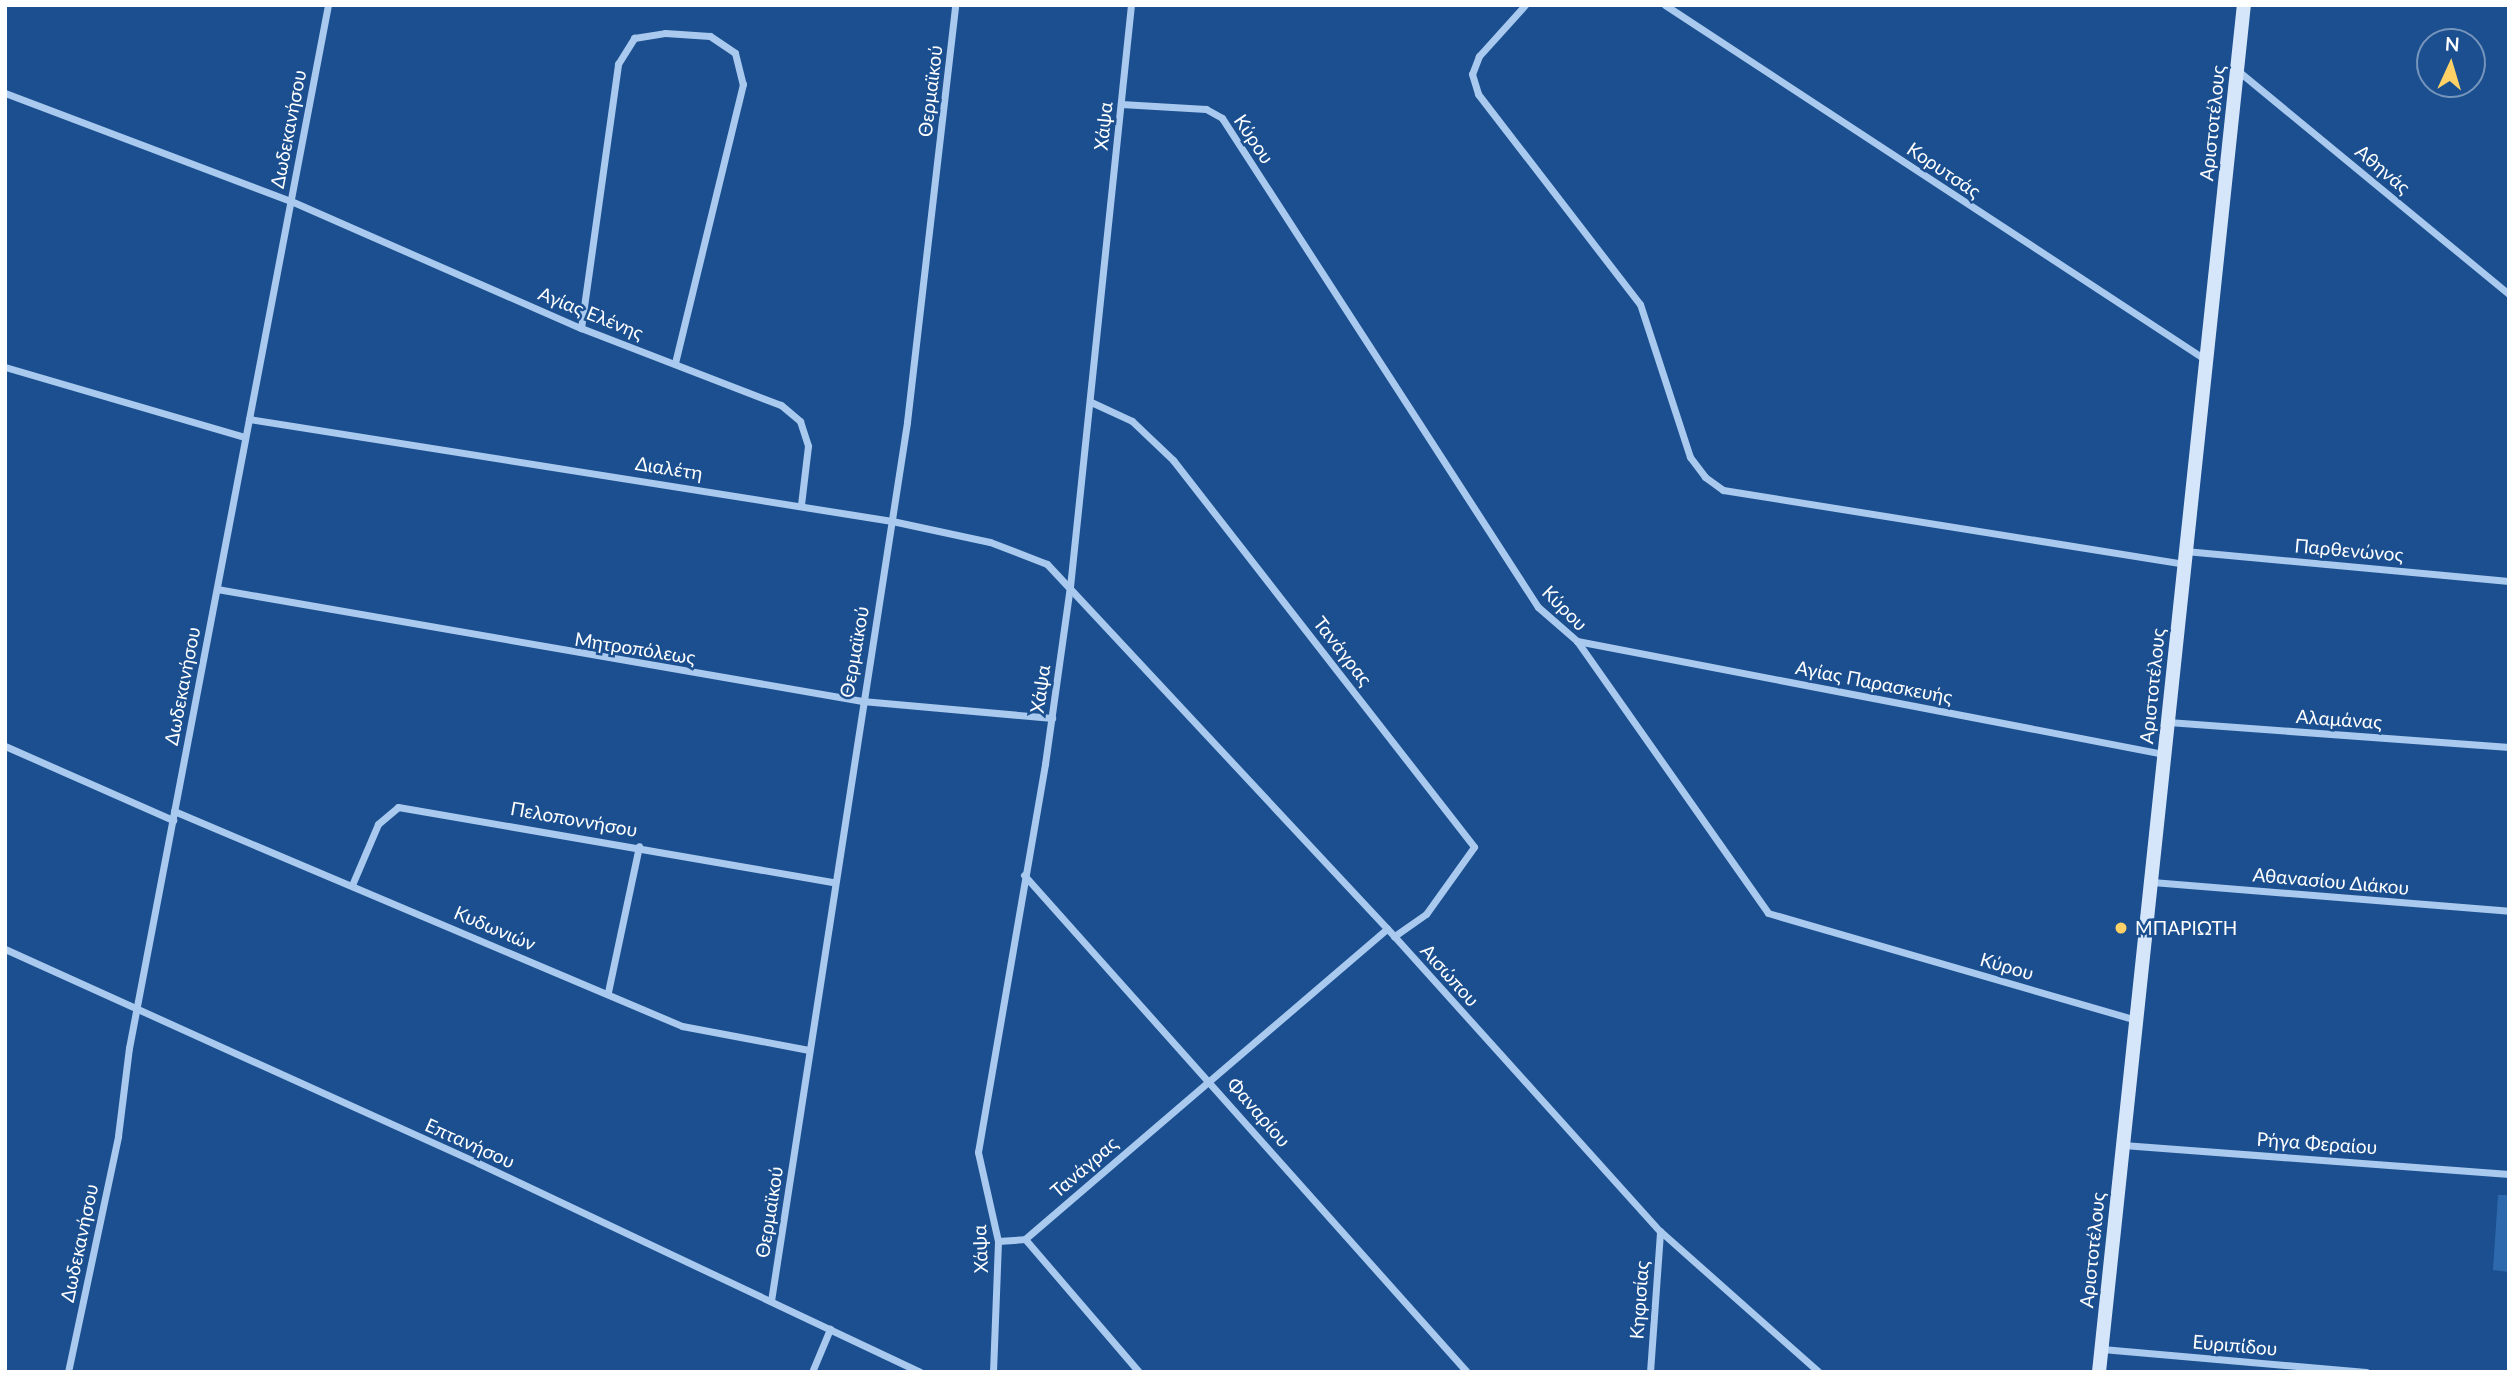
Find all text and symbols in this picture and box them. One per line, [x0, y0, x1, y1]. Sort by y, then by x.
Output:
north arrow [2416, 28, 2486, 98]
text: N [2444, 32, 2460, 56]
street label: Θερμαϊκού [913, 44, 947, 138]
street label: Αριστοτέλους [2195, 64, 2229, 182]
street label: Δωδεκανήσου [265, 68, 311, 190]
street label: Χάψα [1089, 101, 1117, 151]
street label: Κύρου [1229, 110, 1279, 168]
street label: Κορυτσάς [1903, 137, 1985, 203]
street label: Αθηνάς [2351, 140, 2415, 198]
street label: Αγίας Ελένης [535, 282, 647, 344]
street label: Διαλέτη [634, 451, 704, 485]
street label: Παρθενώνος [2294, 534, 2404, 566]
street label: Κύρου [1538, 581, 1592, 635]
street label: Θερμαϊκού [835, 605, 873, 699]
street label: Τανάγρας [1309, 612, 1377, 690]
street label: Δωδεκανήσου [159, 625, 205, 747]
street label: Μητροπόλεως [573, 627, 697, 669]
street label: Αριστοτέλους [2135, 627, 2169, 745]
street label: Αγίας Παρασκευής [1794, 656, 1954, 708]
street label: Χάψα [1025, 663, 1055, 715]
street label: Αλαμάνας [2295, 705, 2383, 733]
street label: Πελοποννήσου [509, 797, 639, 841]
street label: Αθανασίου Διάκου [2252, 863, 2410, 899]
street label: Κυδωνιών [451, 901, 539, 955]
place label: ΜΠΑΡΙΩΤΗ [2135, 917, 2237, 939]
marker: ΜΠΑΡΙΩΤΗ [2113, 920, 2129, 936]
street label: Αισώπου [1416, 939, 1484, 1011]
street label: Κύρου [1978, 948, 2036, 984]
street label: Φαναρίου [1223, 1073, 1295, 1151]
street label: Επτανήσου [422, 1113, 518, 1173]
street label: Ρήγα Φεραίου [2256, 1127, 2378, 1159]
street label: Τανάγρας [1046, 1132, 1122, 1202]
street label: Θερμαϊκού [751, 1165, 787, 1259]
street label: Δωδεκανήσου [55, 1182, 103, 1304]
street label: Αριστοτέλους [2075, 1191, 2109, 1309]
street label: Χάψα [968, 1224, 992, 1274]
street label: Κηφισίας [1625, 1260, 1653, 1340]
street label: Ευριπίδου [2192, 1330, 2278, 1360]

